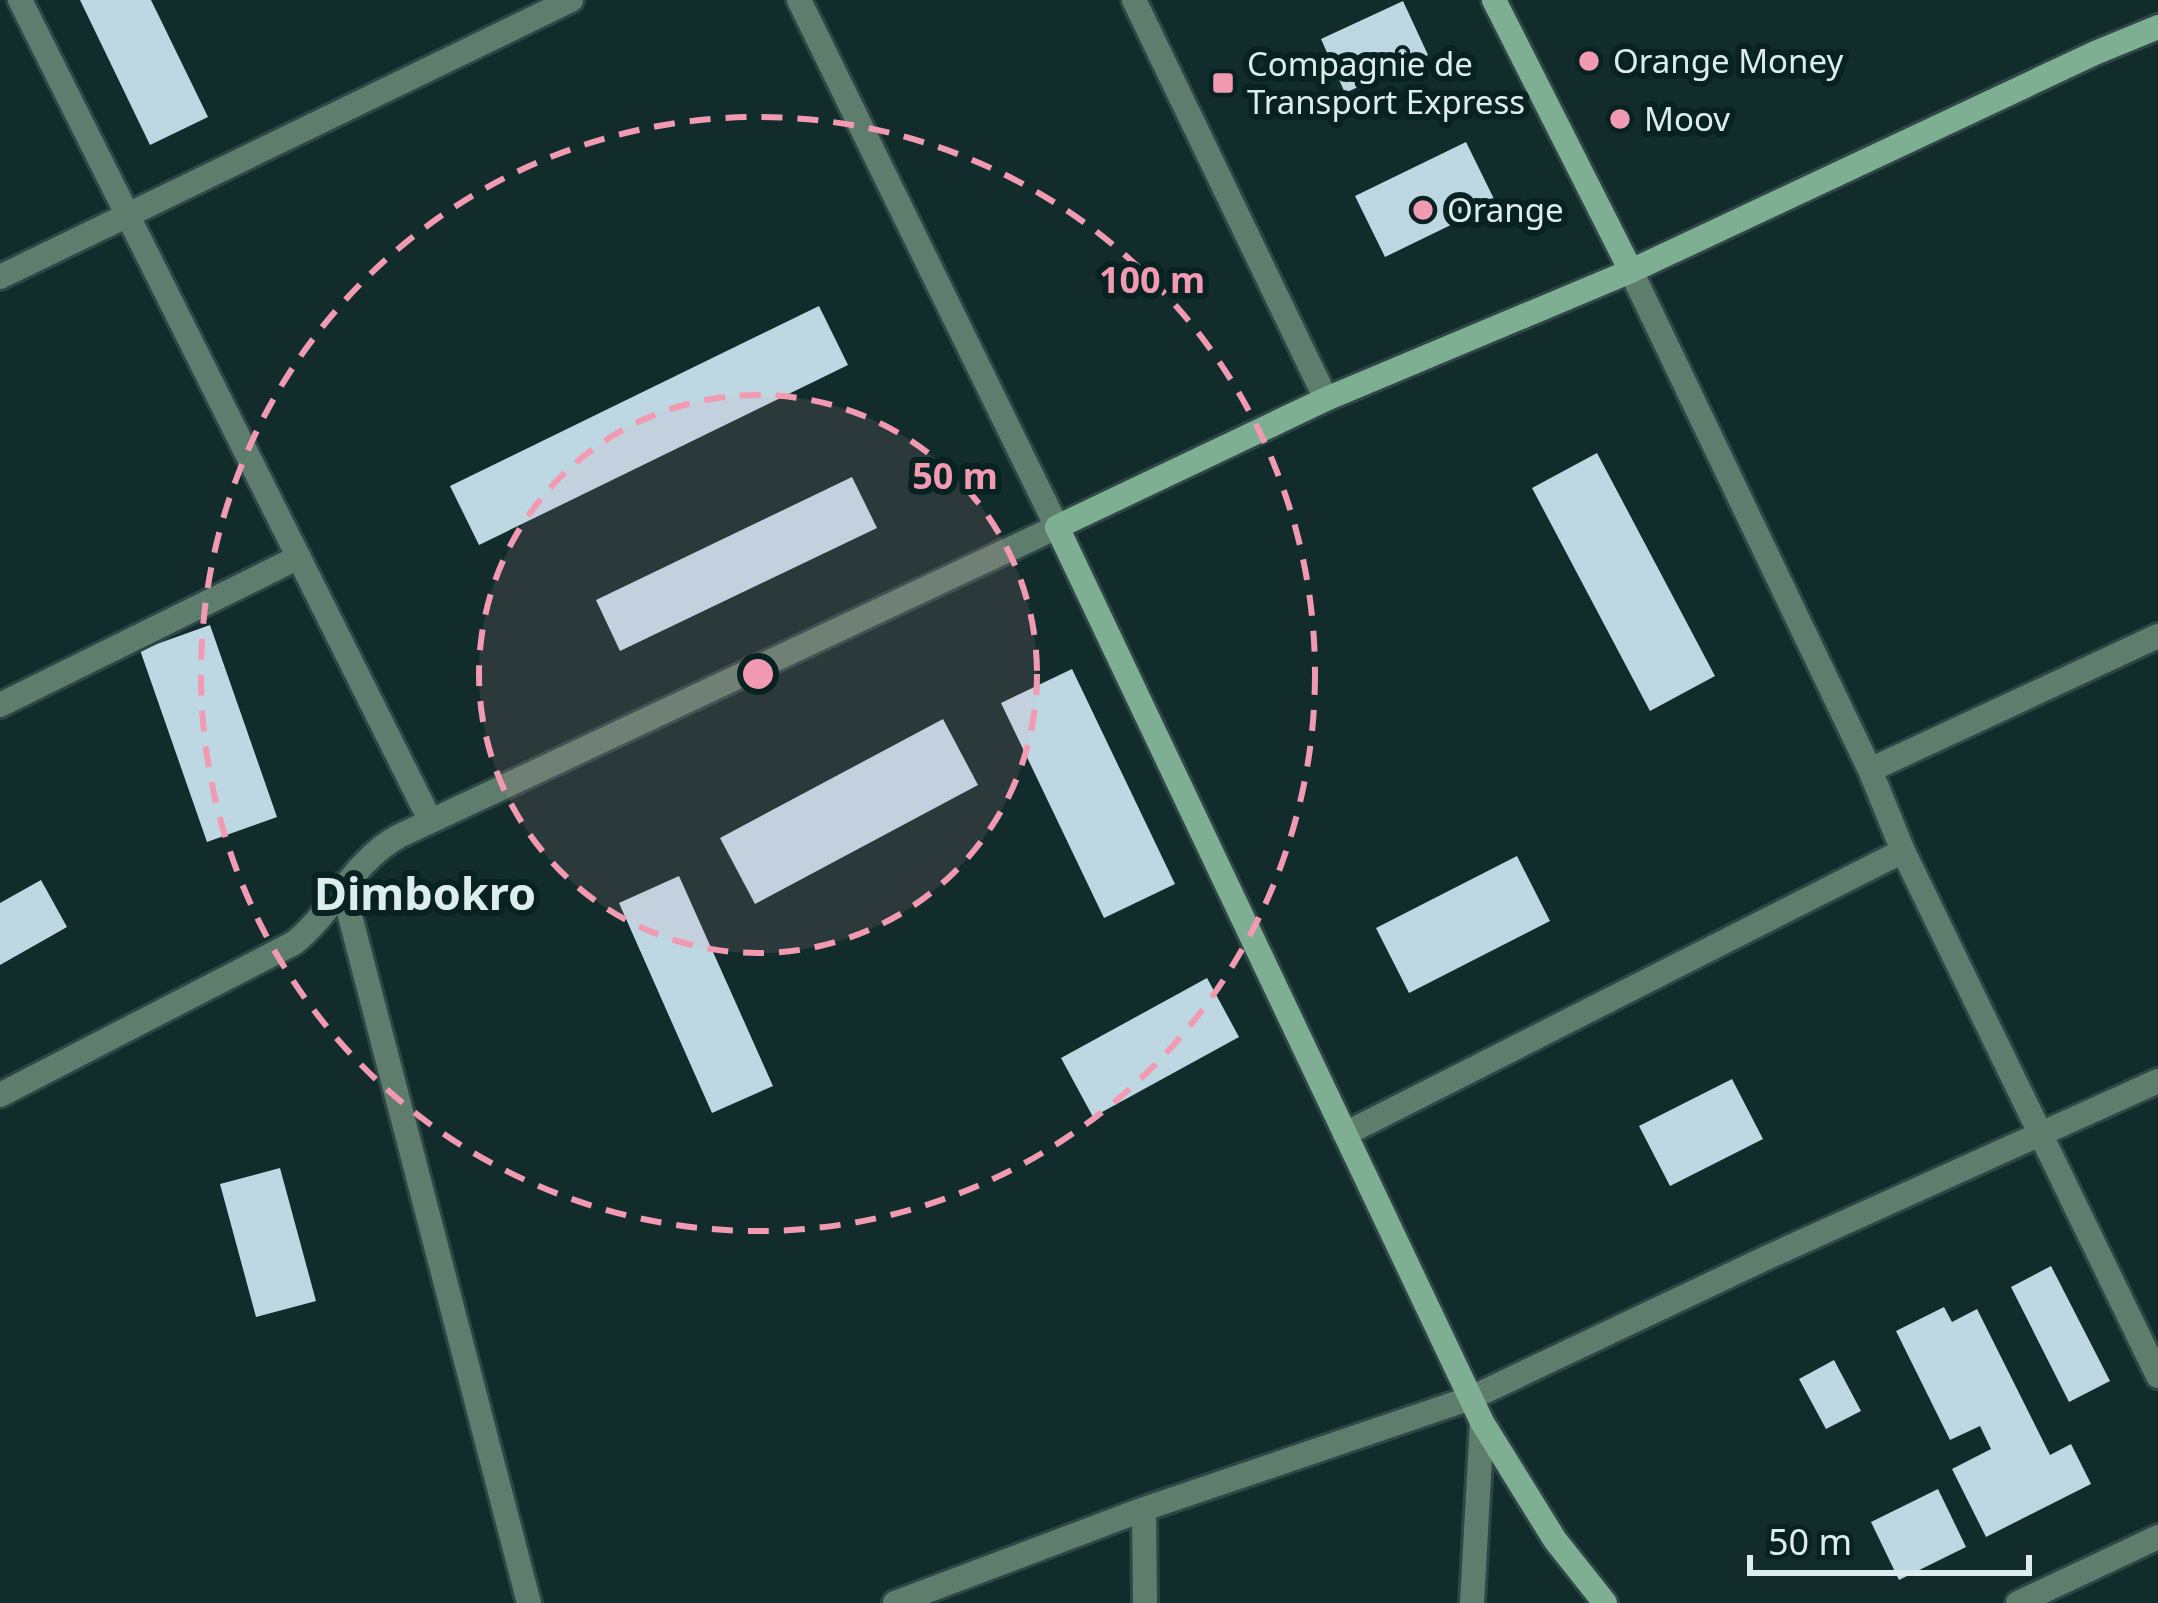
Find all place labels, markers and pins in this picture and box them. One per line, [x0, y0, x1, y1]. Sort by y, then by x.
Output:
place label: Orange Money [1613, 38, 1843, 83]
place label: Compagnie de Transport Express [1247, 41, 1525, 124]
marker: Orange Money [1576, 48, 1602, 74]
marker: Compagnie de Transport Express [1210, 70, 1236, 96]
place label: Moov [1644, 96, 1730, 141]
marker: Moov [1607, 106, 1633, 132]
place label: Orange [1447, 187, 1564, 232]
marker: Orange [1410, 197, 1436, 223]
centre of rings [737, 653, 779, 695]

